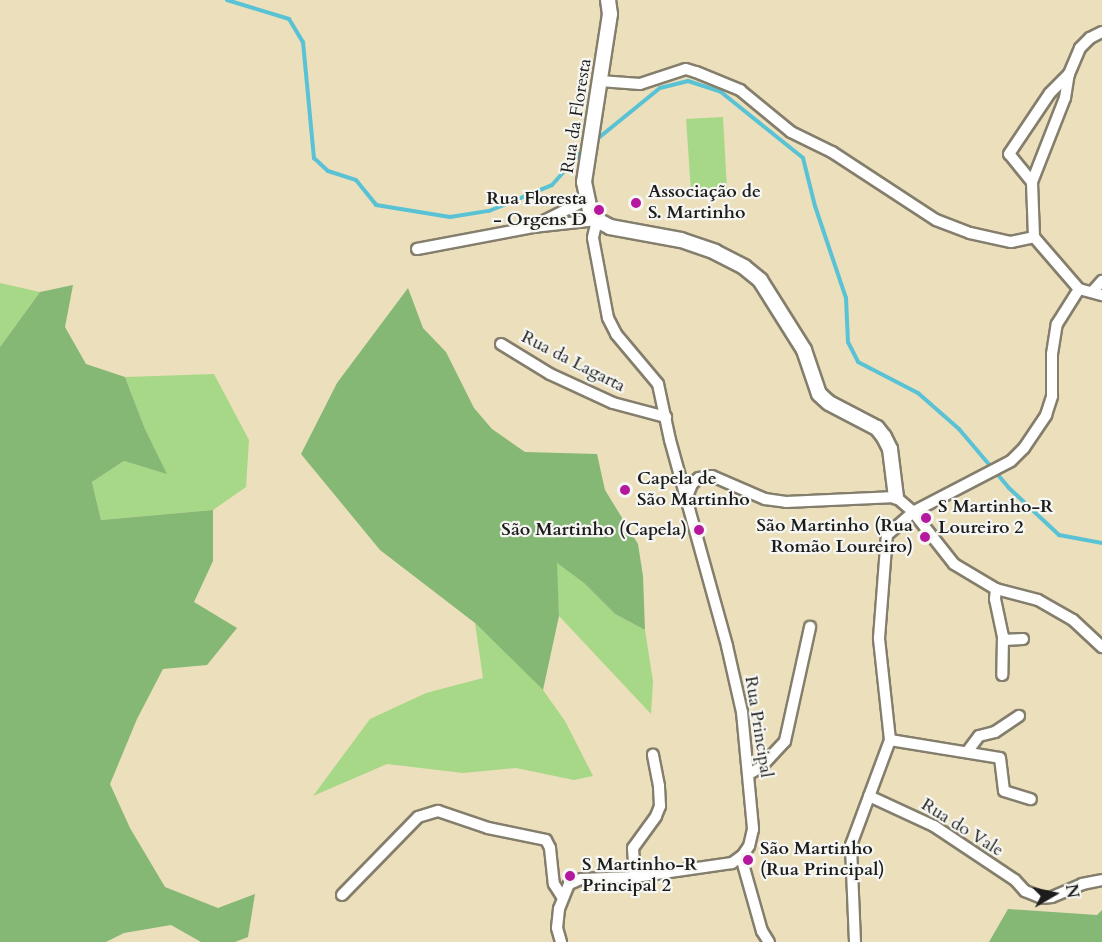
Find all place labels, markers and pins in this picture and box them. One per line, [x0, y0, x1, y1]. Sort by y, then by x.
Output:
place label: Associação de S. Martinho [648, 182, 761, 224]
place label: Rua Floresta - Orgens D [486, 189, 587, 232]
marker: Associação de S. Martinho [629, 196, 643, 210]
marker: Rua Floresta - Orgens D [592, 203, 606, 217]
place label: Capela de São Martinho [637, 469, 750, 512]
marker: Capela de São Martinho [618, 483, 632, 497]
place label: S Martinho-R Loureiro 2 [938, 497, 1053, 540]
marker: S Martinho-R Loureiro 2 [919, 511, 933, 525]
place label: São Martinho (Rua Romão Loureiro) [756, 516, 913, 558]
place label: São Martinho (Capela) [501, 519, 687, 541]
marker: São Martinho (Capela) [692, 523, 706, 537]
marker: São Martinho (Rua Romão Loureiro) [918, 530, 932, 544]
place label: São Martinho (Rua Principal) [760, 839, 885, 882]
marker: São Martinho (Rua Principal) [741, 853, 755, 867]
place label: S Martinho-R Principal 2 [582, 855, 697, 898]
marker: S Martinho-R Principal 2 [563, 869, 577, 883]

